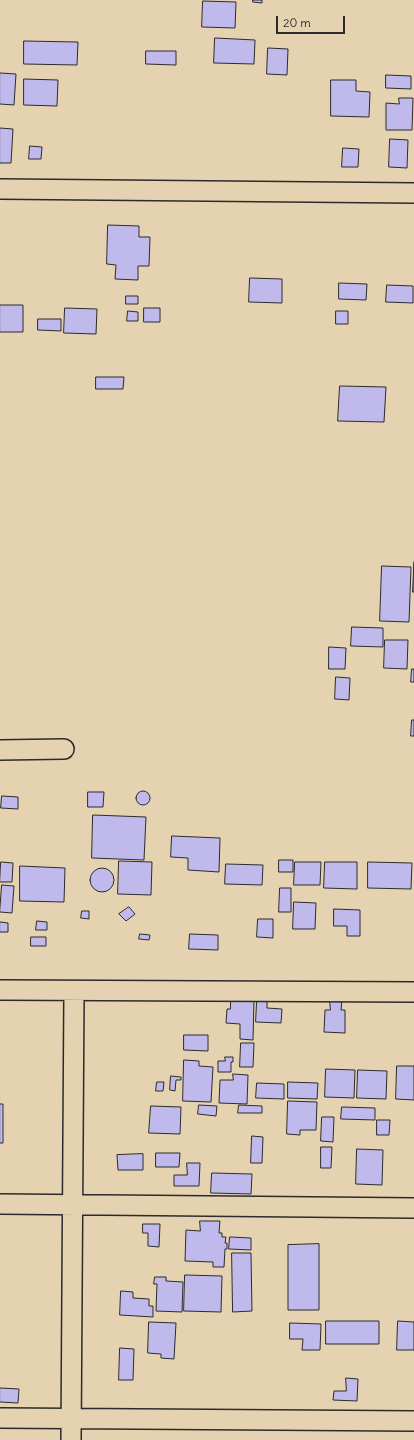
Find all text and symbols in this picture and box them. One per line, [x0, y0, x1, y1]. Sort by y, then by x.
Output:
scale bar [278, 8, 347, 34]
text: 20 m [283, 15, 311, 30]

